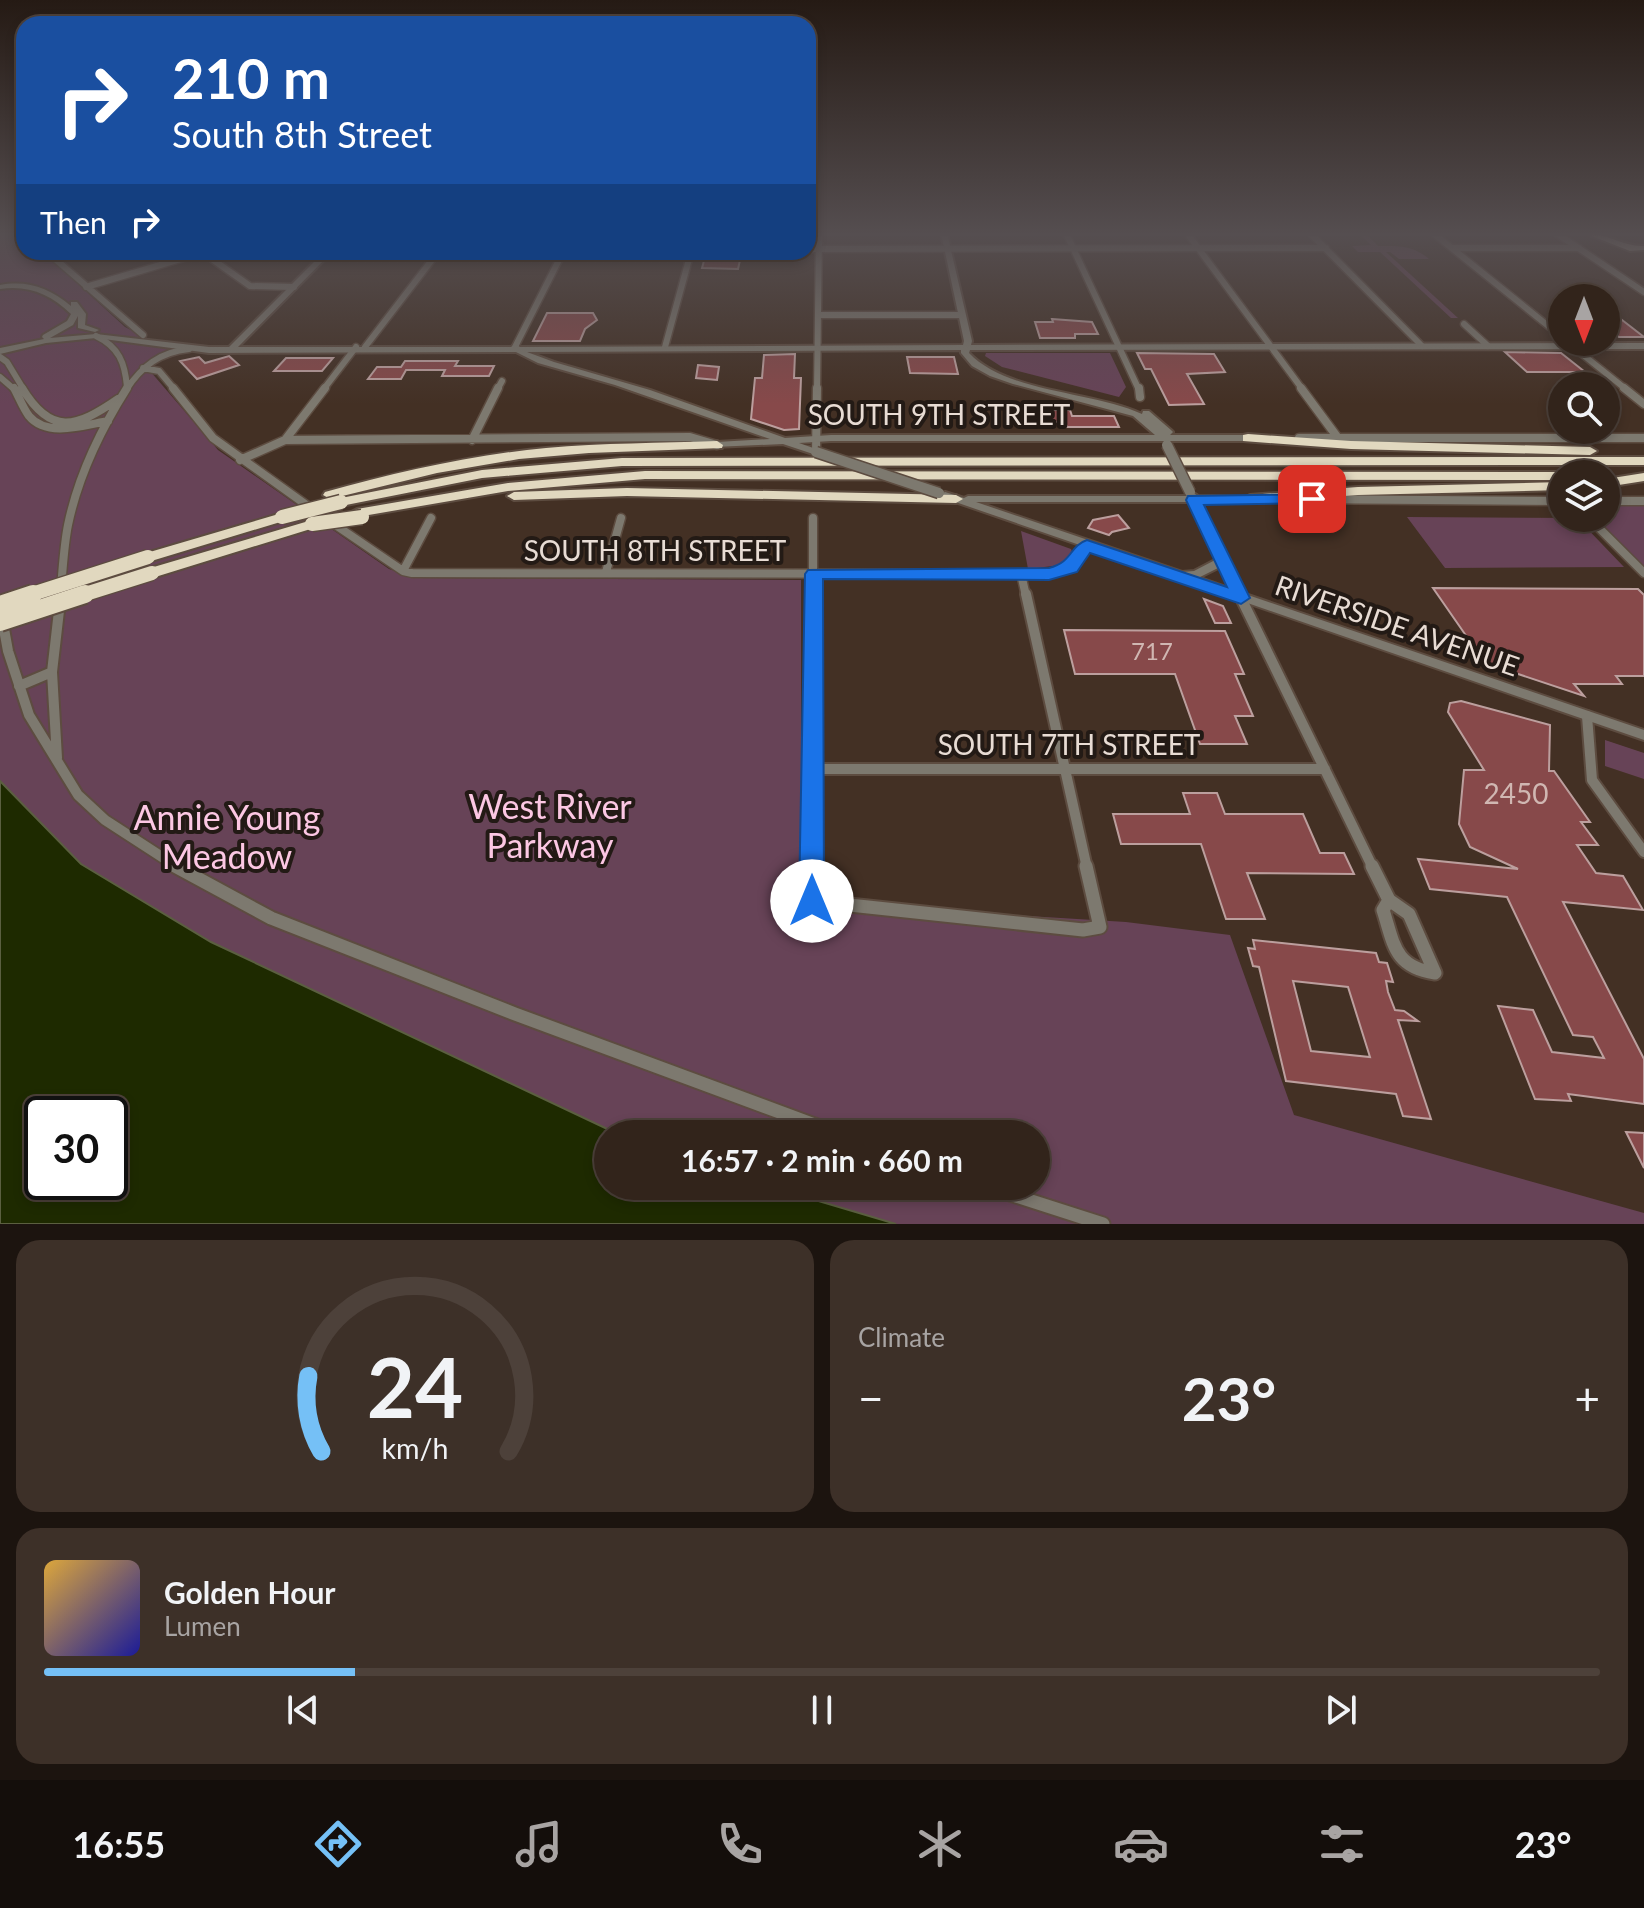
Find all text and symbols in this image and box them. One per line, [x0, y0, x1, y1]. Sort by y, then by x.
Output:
text: 210 m [172, 44, 330, 111]
icon: right [40, 48, 144, 152]
text: South 8th Street [172, 112, 432, 156]
icon: right [123, 200, 167, 244]
text: Then [40, 204, 107, 240]
north arrow [1548, 284, 1620, 356]
map controls [1548, 284, 1620, 532]
button: search [1548, 372, 1620, 444]
street label: SOUTH 9TH STREET [808, 397, 1071, 431]
button: layers [1548, 460, 1620, 532]
pin [1278, 465, 1346, 533]
icon: arrive [1290, 477, 1334, 521]
street label: SOUTH 8TH STREET [524, 533, 787, 567]
street label: RIVERSIDE AVENUE [1271, 567, 1524, 683]
house number: 717 [1131, 636, 1173, 665]
street label: SOUTH 7TH STREET [938, 727, 1201, 761]
house number: 2450 [1484, 776, 1548, 810]
park label: West River Parkway [468, 785, 632, 865]
park label: Annie Young Meadow [134, 796, 320, 876]
position arrow [770, 859, 854, 943]
speed limit sign: 30 [24, 1096, 128, 1200]
text: 16:57 · 2 min · 660 m [681, 1142, 963, 1178]
text: Climate [858, 1321, 945, 1353]
text: 24 [367, 1336, 463, 1436]
text: 23° [1182, 1362, 1276, 1434]
text: − [858, 1372, 884, 1424]
text: + [1574, 1372, 1600, 1424]
text: km/h [382, 1431, 448, 1465]
text: Golden Hour [164, 1574, 336, 1610]
text: Lumen [164, 1610, 241, 1642]
icon: previous [281, 1688, 325, 1732]
icon: pause [800, 1688, 844, 1732]
icon: next [1319, 1688, 1363, 1732]
icon: directions [310, 1816, 366, 1872]
icon: music [511, 1816, 567, 1872]
icon: phone [712, 1816, 768, 1872]
icon: climate [912, 1816, 968, 1872]
icon: car [1113, 1816, 1169, 1872]
icon: filters [1314, 1816, 1370, 1872]
text: 16:55 [72, 1822, 165, 1866]
text: 23° [1515, 1822, 1571, 1866]

